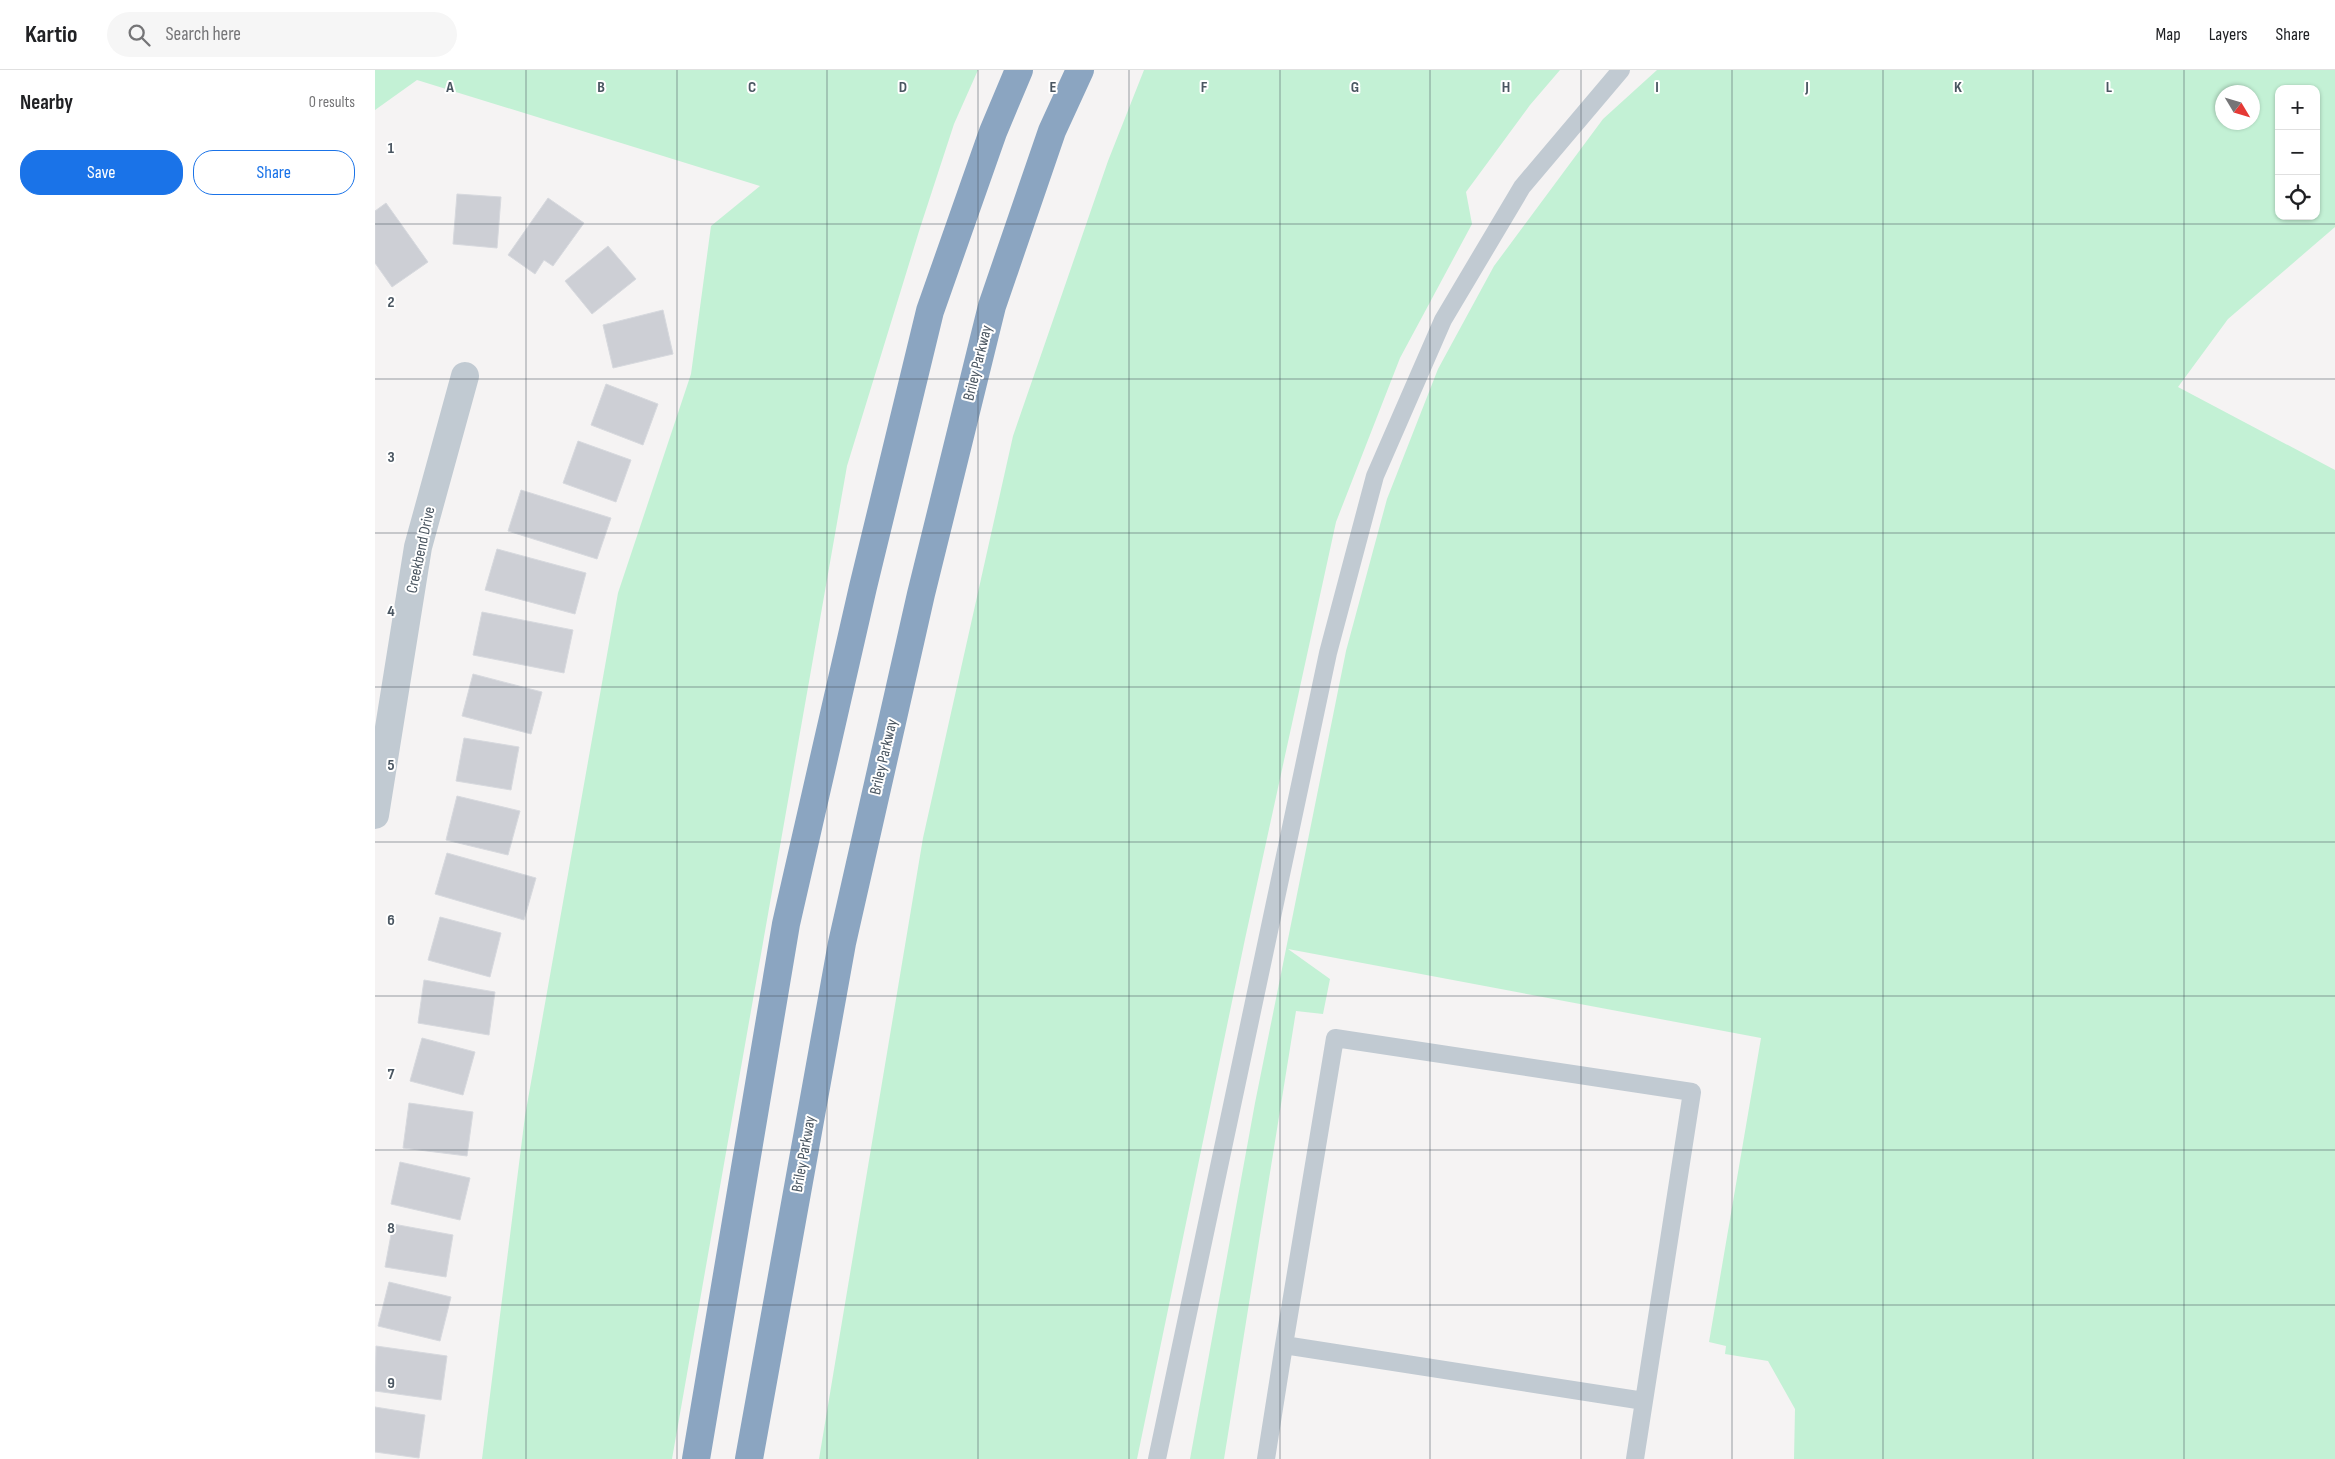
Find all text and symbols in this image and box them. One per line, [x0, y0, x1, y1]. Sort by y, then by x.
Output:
search box [107, 12, 457, 57]
text: Kartio [25, 20, 77, 49]
icon: search [125, 21, 153, 49]
text: Search here [165, 23, 241, 46]
text: Map [2156, 24, 2181, 45]
text: Layers [2209, 24, 2248, 45]
text: Share [2276, 24, 2310, 45]
text: A [445, 78, 454, 97]
text: B [597, 78, 605, 97]
text: C [748, 78, 756, 97]
text: D [899, 78, 907, 97]
text: E [1050, 78, 1057, 97]
text: F [1201, 78, 1208, 97]
text: G [1351, 78, 1359, 97]
text: H [1502, 78, 1510, 97]
text: I [1655, 78, 1659, 97]
text: J [1804, 78, 1809, 97]
text: K [1954, 78, 1962, 97]
text: L [2106, 78, 2113, 97]
north arrow [2215, 85, 2260, 130]
map controls [2275, 85, 2320, 220]
button: + [2275, 85, 2320, 130]
text: Nearby [20, 90, 73, 115]
text: 0 results [309, 93, 355, 112]
button: − [2275, 130, 2320, 175]
text: 1 [388, 139, 395, 158]
button: Save [20, 150, 183, 195]
button: Share [193, 150, 355, 195]
button: locate [2275, 175, 2320, 220]
text: 2 [387, 293, 395, 312]
street label: Briley Parkway [959, 323, 997, 403]
text: 3 [387, 448, 395, 467]
street label: Creekbend Drive [403, 505, 439, 595]
text: 4 [387, 602, 395, 621]
street label: Briley Parkway [866, 717, 902, 797]
text: 5 [387, 756, 395, 775]
text: 6 [387, 911, 395, 930]
text: 7 [388, 1065, 395, 1084]
street label: Briley Parkway [788, 1114, 820, 1194]
text: 8 [387, 1219, 395, 1238]
text: 9 [387, 1374, 395, 1393]

